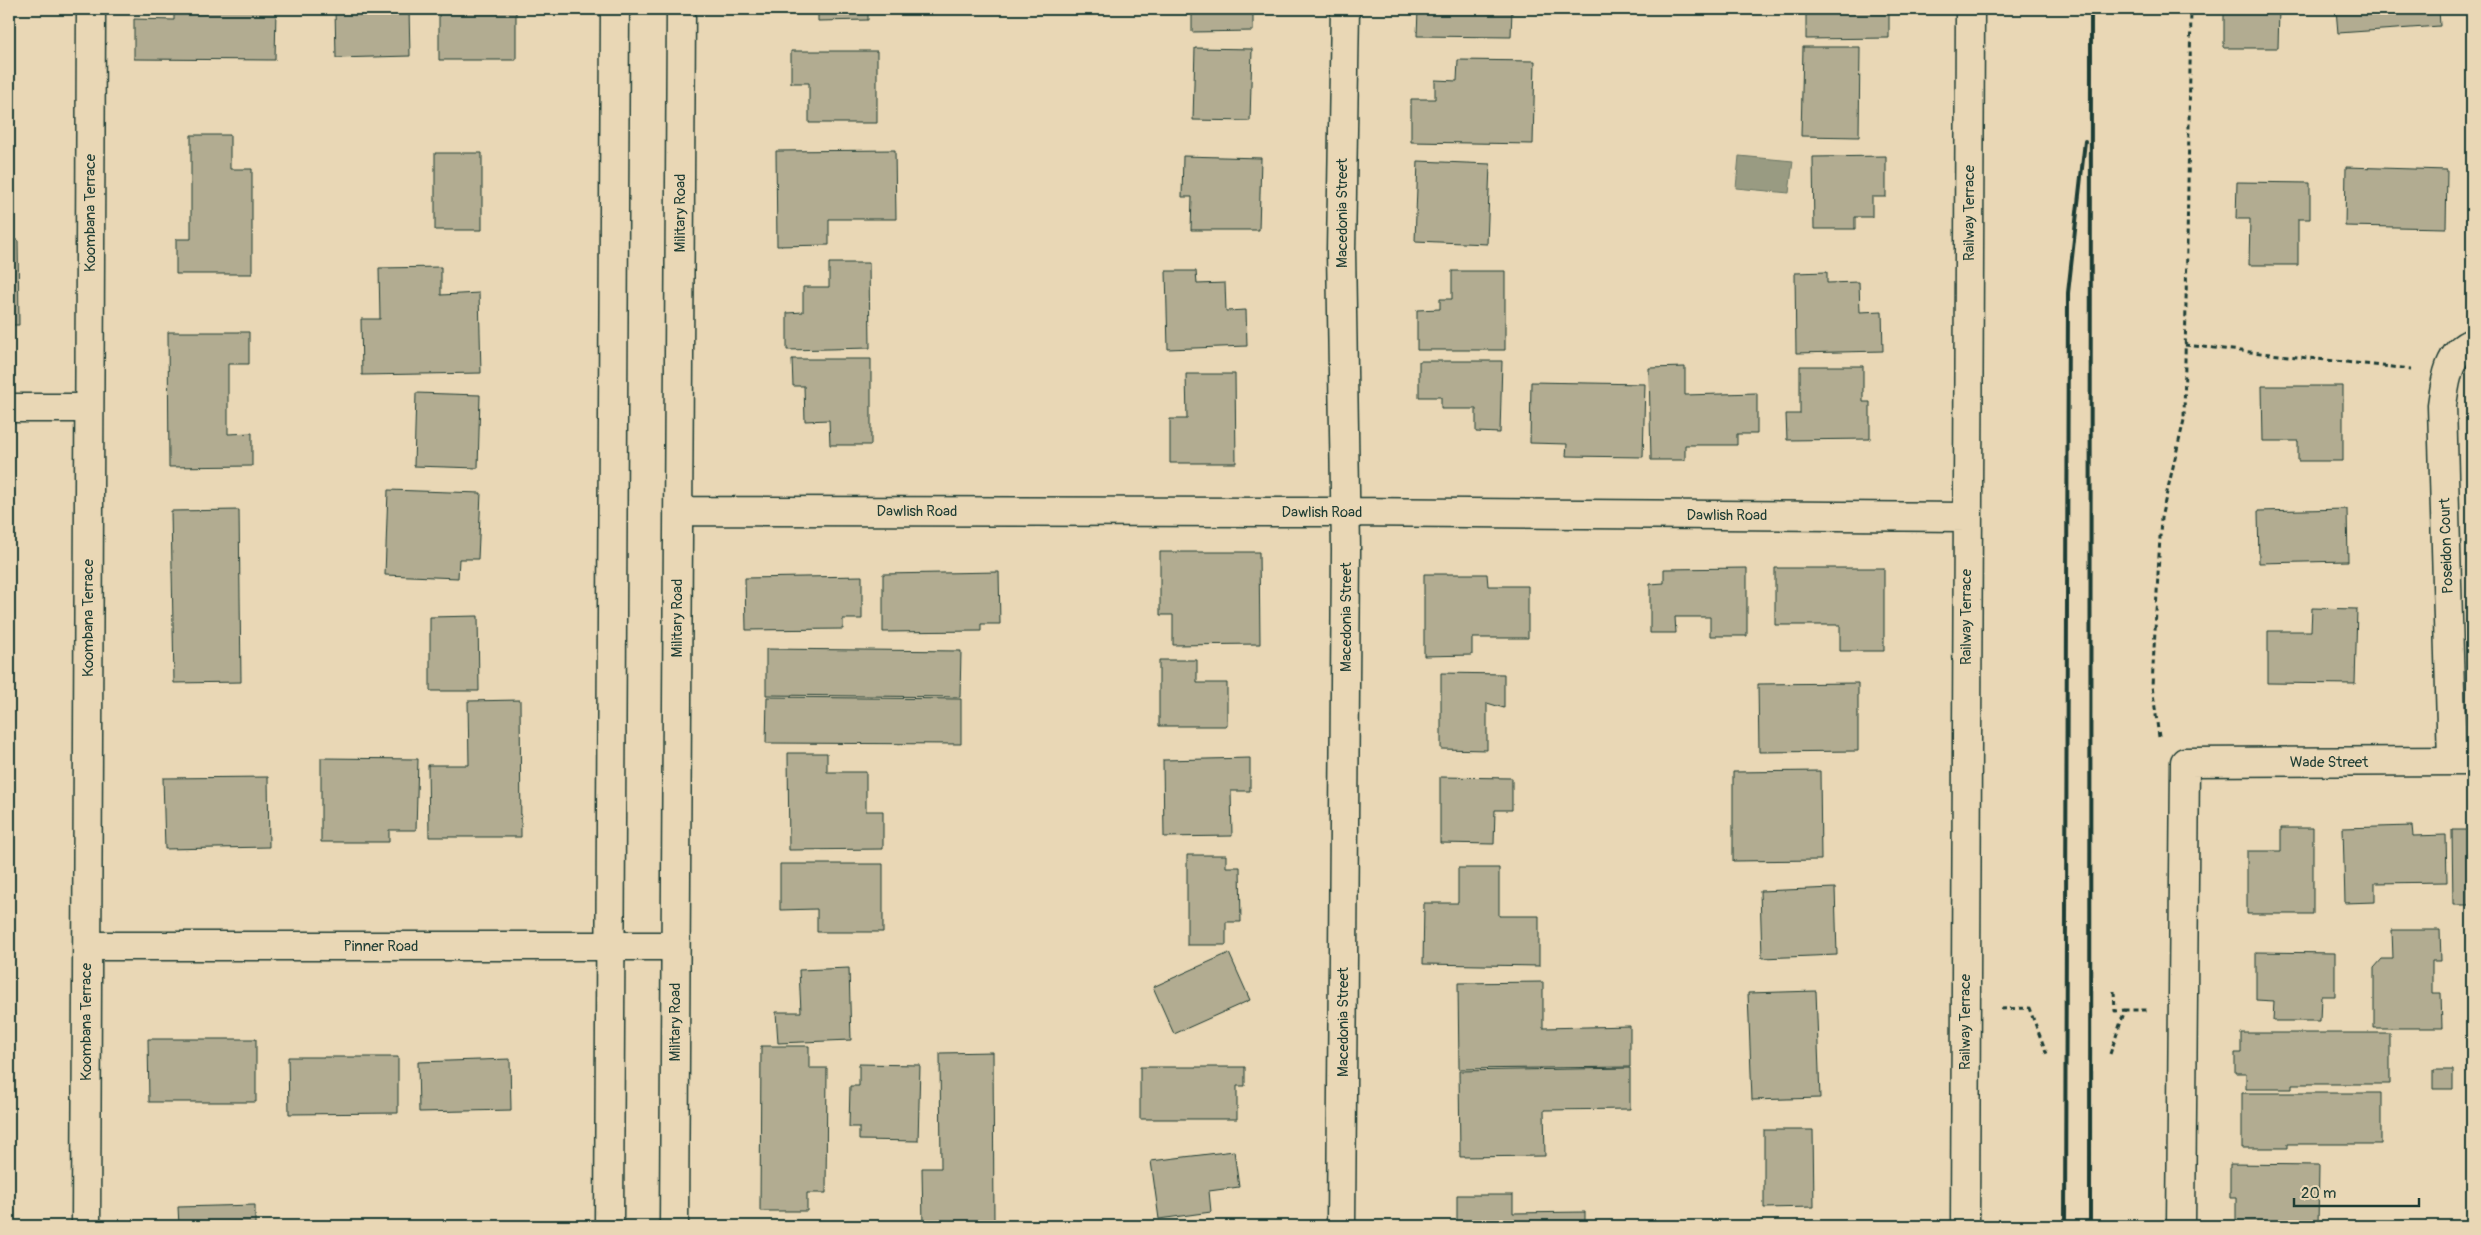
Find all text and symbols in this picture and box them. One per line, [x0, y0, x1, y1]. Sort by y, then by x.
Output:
street label: Koombana Terrace [81, 153, 100, 272]
street label: Macedonia Street [1333, 157, 1352, 268]
street label: Railway Terrace [1960, 164, 1979, 261]
street label: Military Road [671, 174, 690, 252]
street label: Poseidon Court [2435, 497, 2458, 594]
street label: Dawlish Road [877, 502, 957, 521]
street label: Dawlish Road [1282, 503, 1362, 522]
street label: Dawlish Road [1687, 506, 1767, 525]
street label: Koombana Terrace [79, 558, 98, 677]
street label: Macedonia Street [1337, 561, 1356, 672]
street label: Railway Terrace [1957, 568, 1976, 665]
street label: Military Road [668, 579, 687, 657]
street label: Wade Street [2290, 753, 2369, 772]
street label: Pinner Road [344, 937, 418, 956]
street label: Koombana Terrace [77, 962, 96, 1081]
street label: Macedonia Street [1334, 966, 1353, 1077]
street label: Railway Terrace [1956, 973, 1975, 1070]
street label: Military Road [666, 983, 685, 1061]
scale bar [2294, 1175, 2418, 1207]
text: 20 m [2301, 1184, 2336, 1203]

